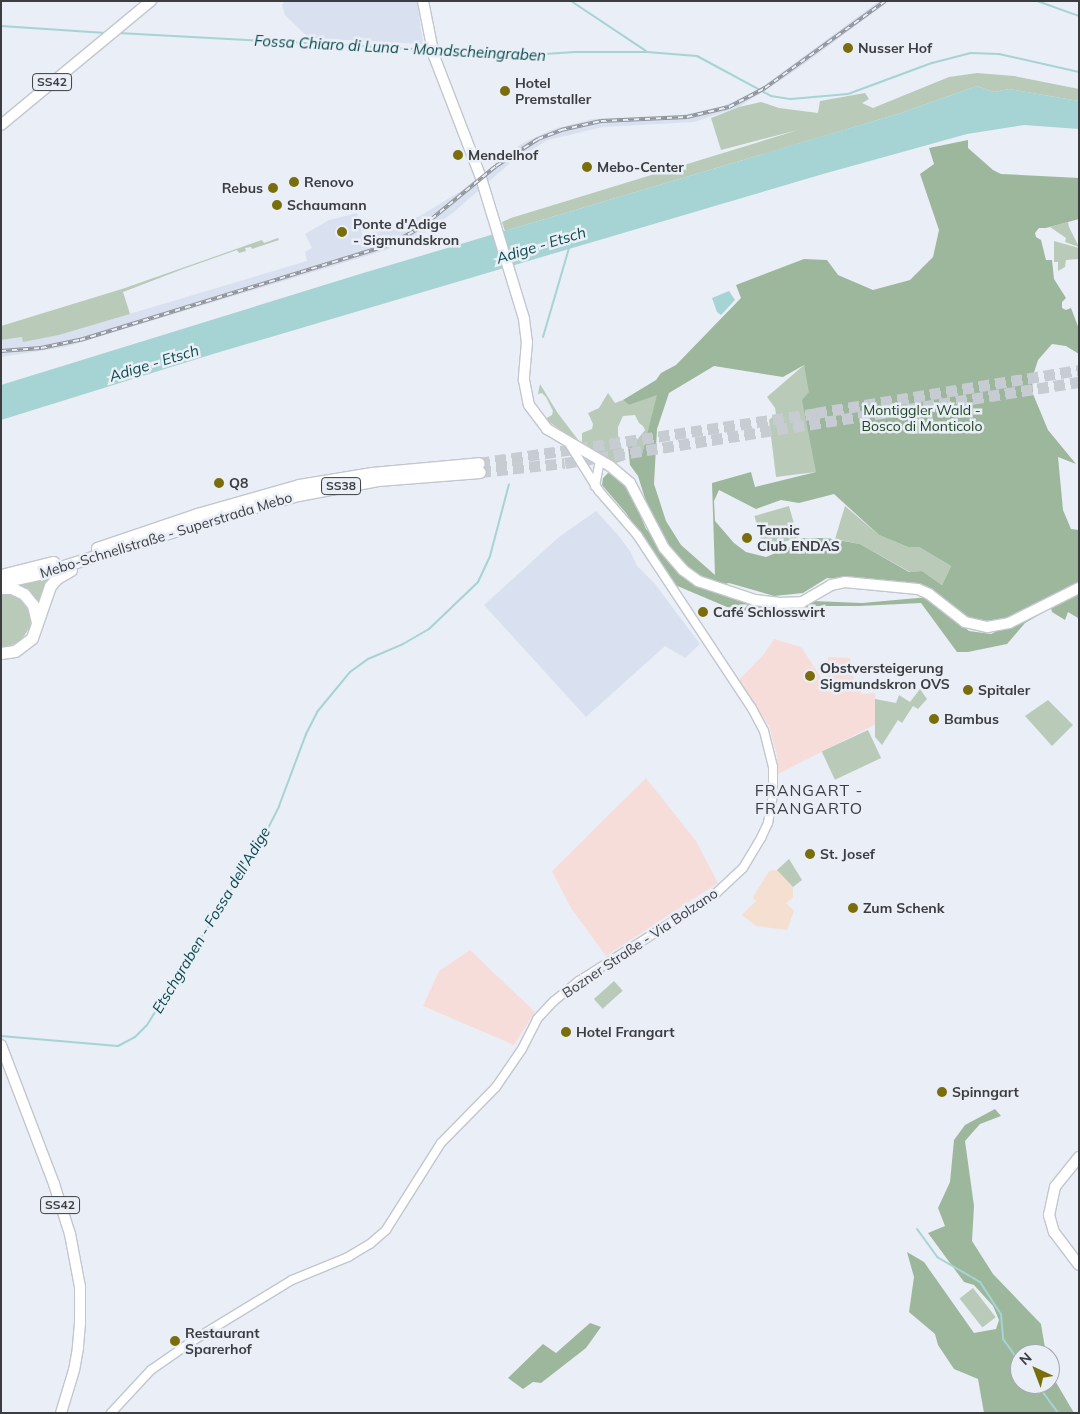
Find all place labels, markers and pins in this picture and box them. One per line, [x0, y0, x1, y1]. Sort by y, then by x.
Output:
place label: Nusser Hof [858, 40, 932, 56]
marker: Nusser Hof [842, 42, 854, 54]
place label: Hotel Premstaller [515, 75, 591, 108]
marker: Hotel Premstaller [499, 85, 511, 97]
place label: Mendelhof [468, 147, 538, 163]
marker: Mendelhof [452, 149, 464, 161]
place label: Mebo-Center [597, 159, 684, 175]
marker: Mebo-Center [581, 161, 593, 173]
place label: Renovo [304, 174, 354, 190]
marker: Renovo [288, 176, 300, 188]
place label: Rebus [222, 180, 263, 196]
marker: Rebus [267, 182, 279, 194]
place label: Schaumann [287, 197, 367, 213]
marker: Schaumann [271, 199, 283, 211]
place label: Ponte d'Adige - Sigmundskron [353, 216, 459, 248]
marker: Ponte d'Adige - Sigmundskron [335, 225, 349, 239]
place label: Q8 [229, 475, 248, 491]
marker: Q8 [213, 477, 225, 489]
place label: Tennic Club ENDAS [757, 522, 840, 554]
marker: Tennic Club ENDAS [741, 532, 753, 544]
place label: Café Schlosswirt [713, 604, 825, 620]
marker: Café Schlosswirt [697, 606, 709, 618]
place label: Obstversteigerung Sigmundskron OVS [820, 660, 950, 692]
marker: Obstversteigerung Sigmundskron OVS [804, 670, 816, 682]
place label: Spitaler [978, 682, 1030, 698]
marker: Spitaler [962, 684, 974, 696]
place label: Bambus [944, 711, 999, 727]
marker: Bambus [928, 713, 940, 725]
place label: St. Josef [820, 846, 875, 862]
marker: St. Josef [804, 848, 816, 860]
place label: Zum Schenk [863, 900, 945, 916]
marker: Zum Schenk [847, 902, 859, 914]
place label: Hotel Frangart [576, 1024, 674, 1040]
marker: Hotel Frangart [560, 1026, 572, 1038]
place label: Spinngart [952, 1084, 1019, 1100]
marker: Spinngart [936, 1086, 948, 1098]
place label: Restaurant Sparerhof [185, 1325, 259, 1358]
marker: Restaurant Sparerhof [169, 1335, 181, 1347]

